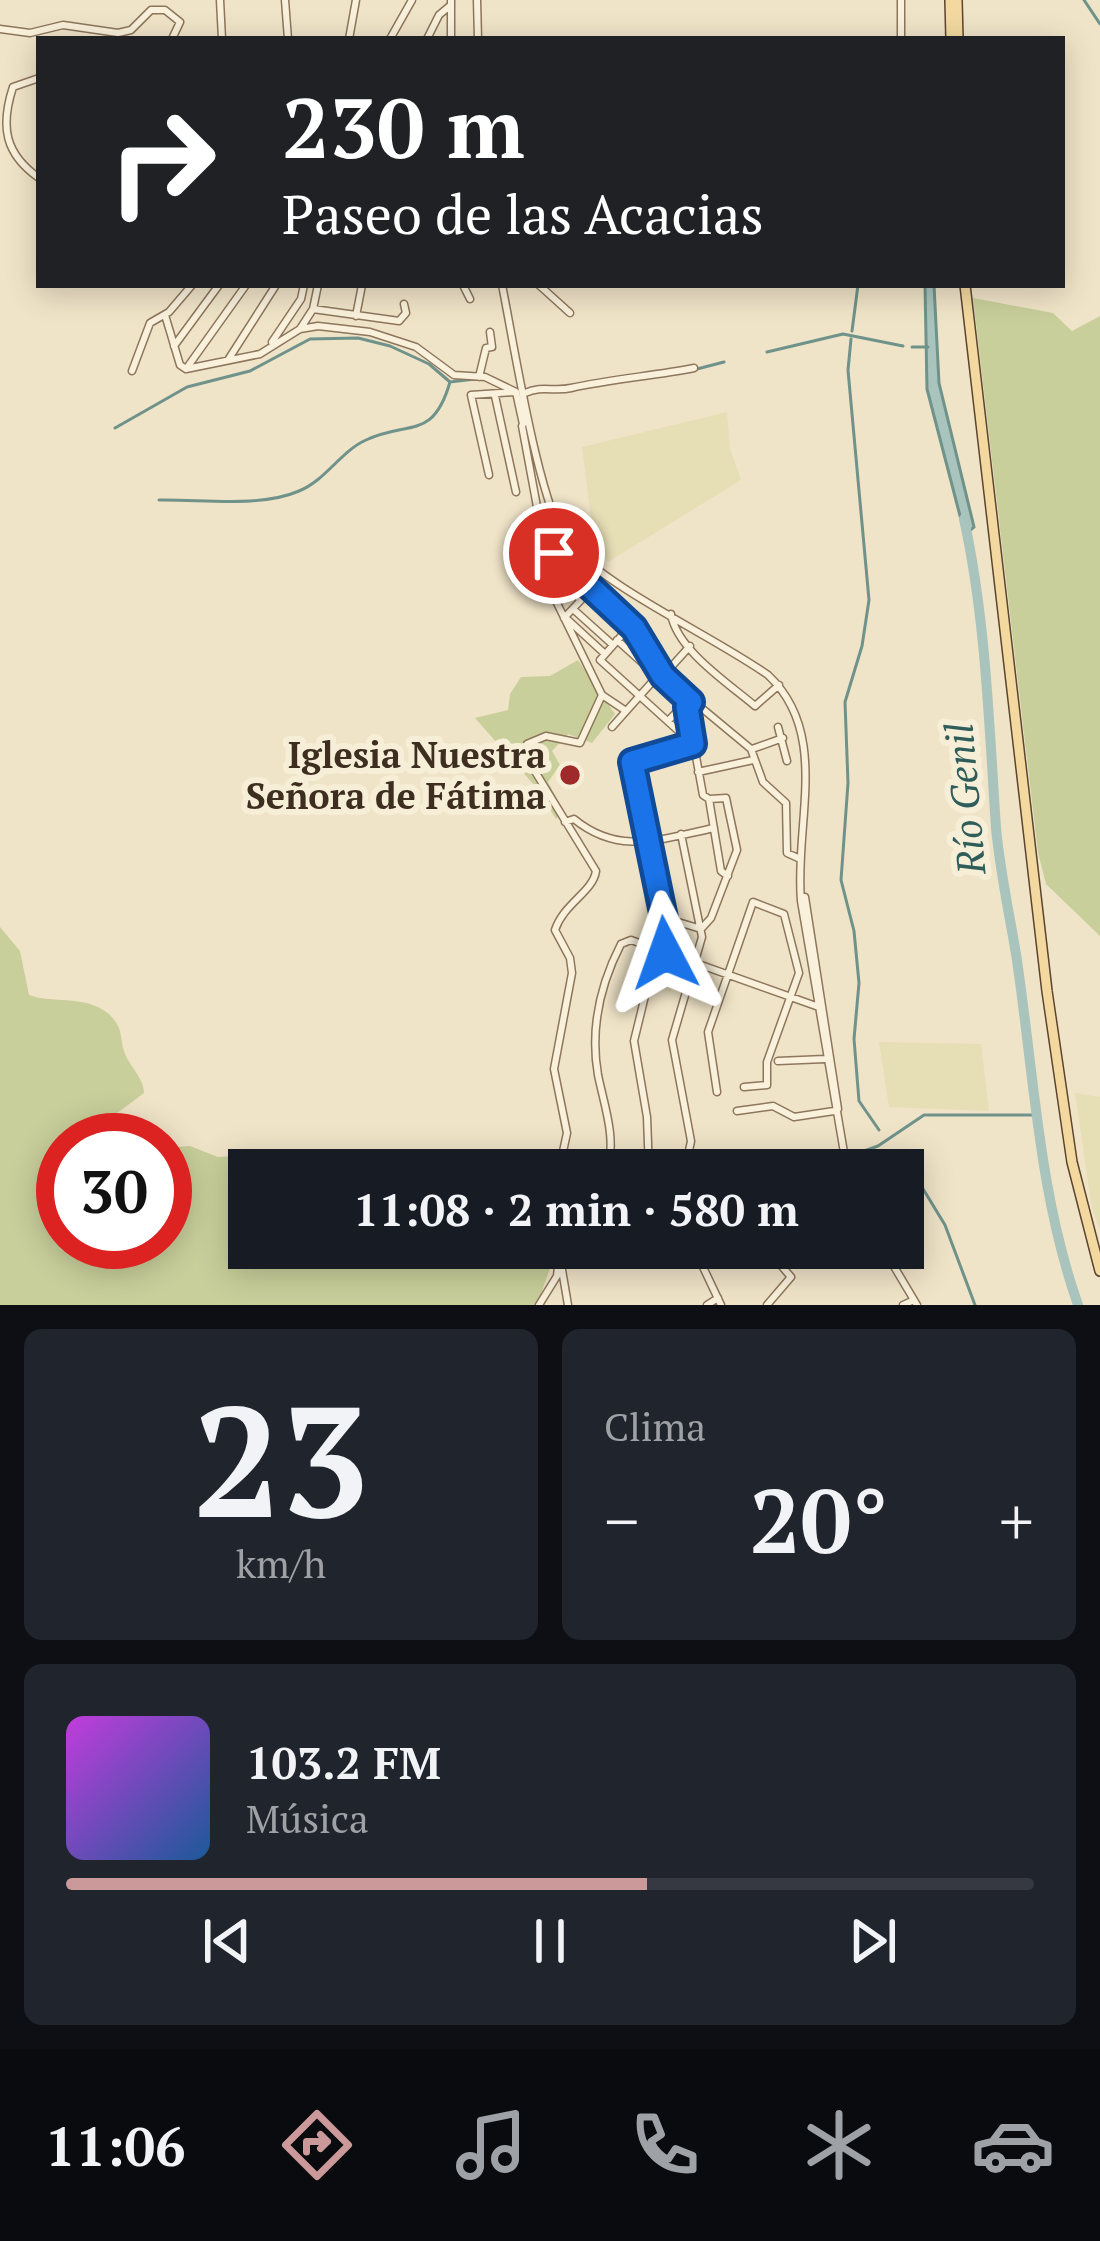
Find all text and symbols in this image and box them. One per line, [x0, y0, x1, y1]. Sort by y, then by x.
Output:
text: 230 m [282, 71, 525, 182]
icon: right [84, 84, 240, 240]
text: Paseo de las Acacias [282, 178, 764, 249]
pin [503, 502, 605, 604]
icon: arrive [521, 520, 587, 586]
water label: Río Genil [931, 721, 997, 878]
place label: Iglesia Nuestra Señora de Fátima [246, 731, 546, 819]
marker: Iglesia Nuestra Señora de Fátima [557, 762, 583, 788]
position arrow [602, 890, 728, 1016]
speed limit sign: 30 [36, 1113, 192, 1269]
text: 11:08 · 2 min · 580 m [353, 1179, 799, 1239]
text: 23 [193, 1355, 369, 1562]
text: Clima [604, 1400, 706, 1452]
text: 20° [750, 1459, 888, 1579]
text: − [604, 1476, 639, 1564]
text: + [999, 1476, 1034, 1564]
text: km/h [236, 1537, 326, 1589]
text: 103.2 FM [246, 1732, 441, 1792]
text: Música [246, 1792, 369, 1844]
icon: previous [194, 1908, 260, 1974]
icon: pause [517, 1908, 583, 1974]
icon: next [840, 1908, 906, 1974]
icon: directions [275, 2103, 359, 2187]
icon: music [449, 2103, 533, 2187]
icon: phone [623, 2103, 707, 2187]
icon: climate [797, 2103, 881, 2187]
icon: car [971, 2103, 1055, 2187]
text: 11:06 [45, 2110, 186, 2181]

